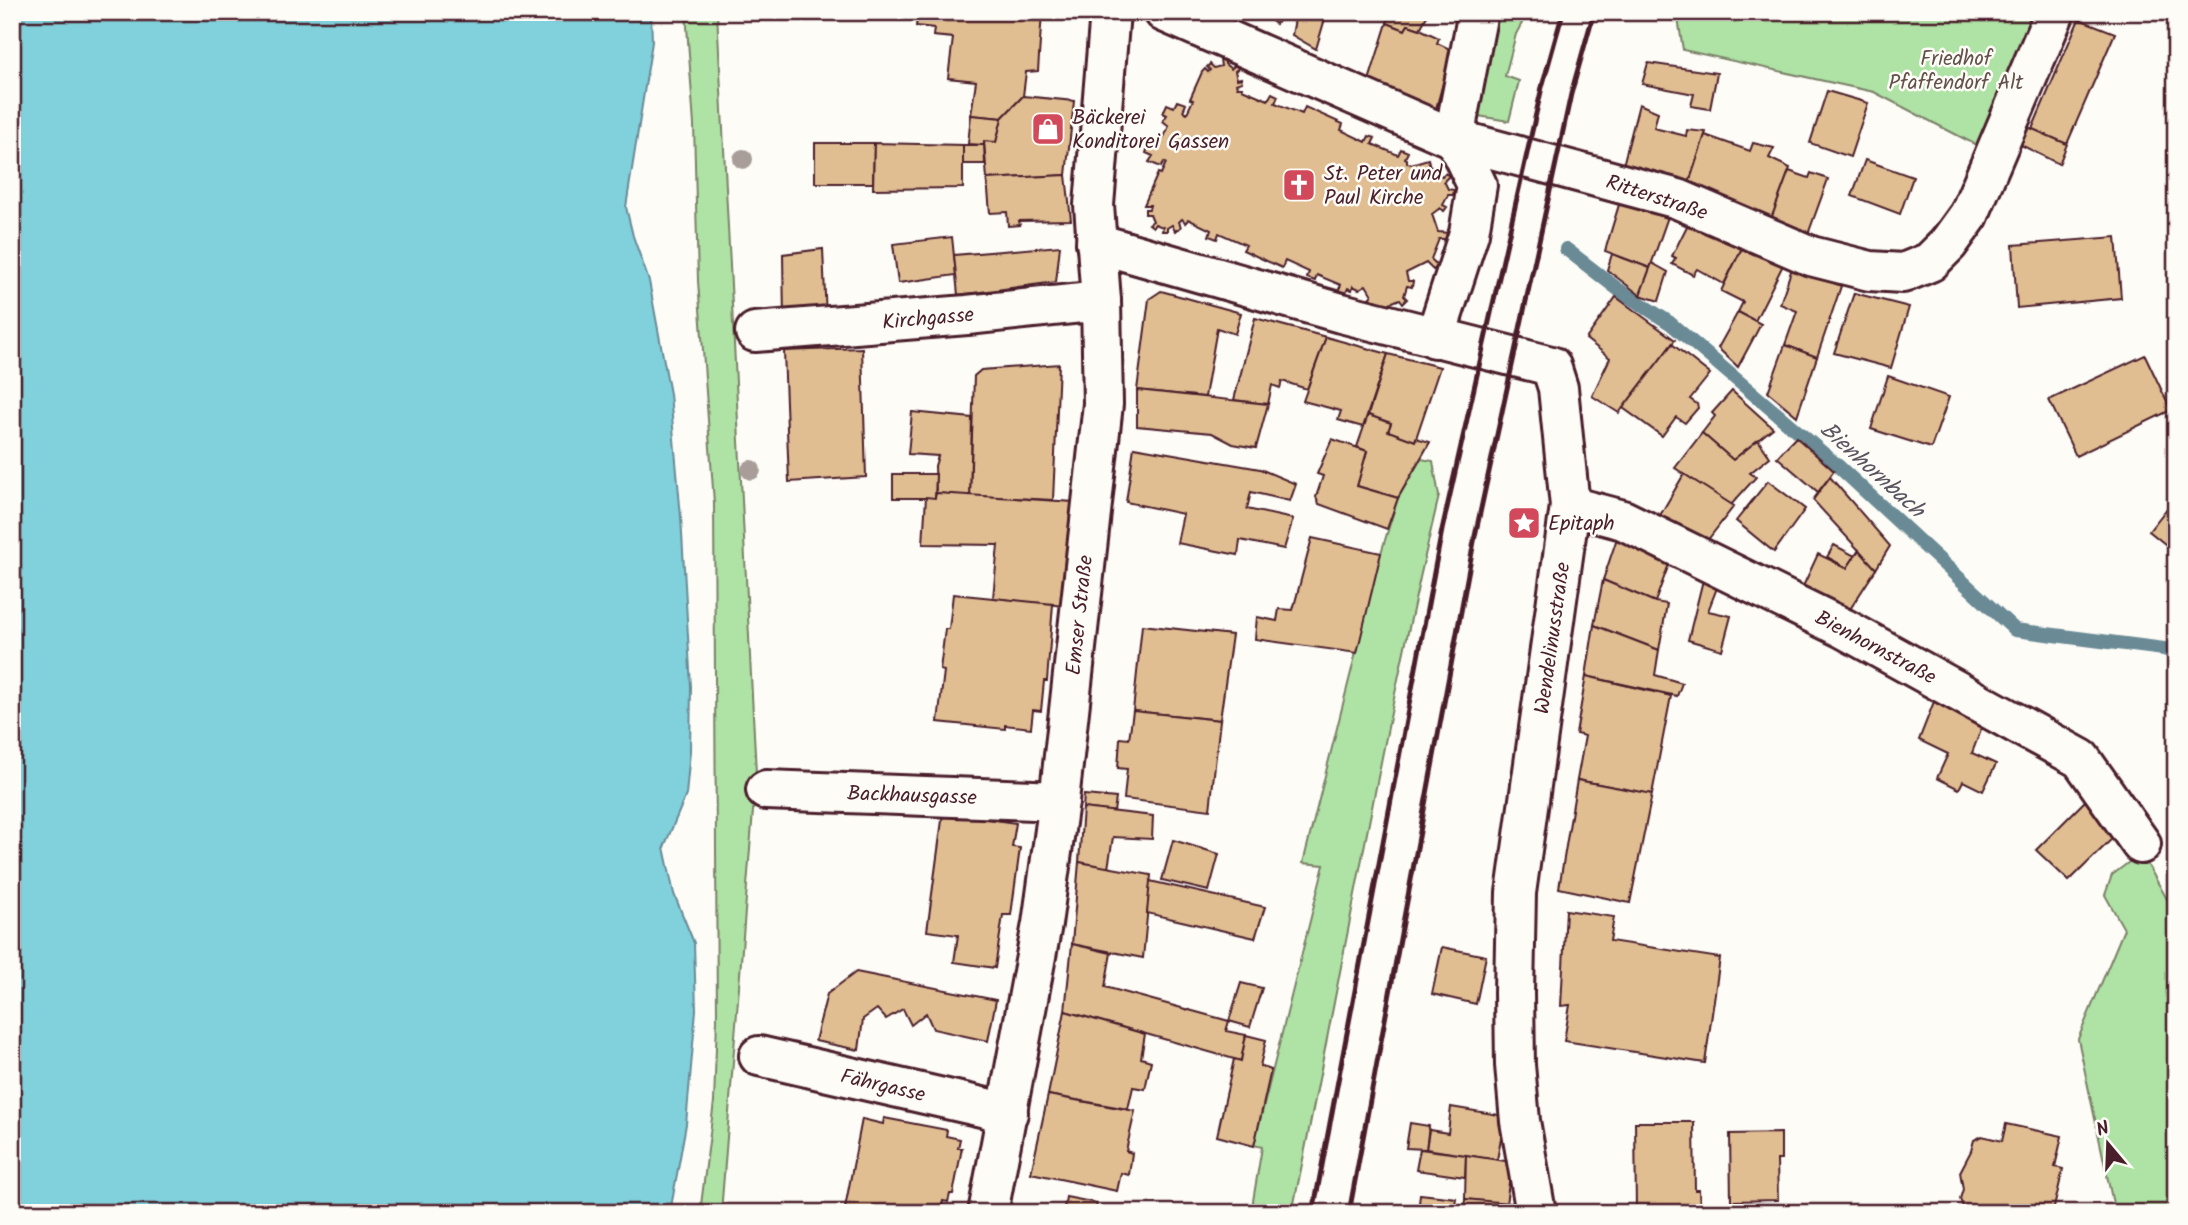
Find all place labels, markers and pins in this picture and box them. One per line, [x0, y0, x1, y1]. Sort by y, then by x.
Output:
place label: Bäckerei Konditorei Gassen [1072, 102, 1229, 159]
shop icon: Bäckerei Konditorei Gassen [1029, 110, 1067, 148]
place label: St. Peter und Paul Kirche [1324, 158, 1443, 215]
church icon: St. Peter und Paul Kirche [1280, 166, 1318, 204]
place icon: Epitaph [1505, 504, 1543, 542]
place label: Epitaph [1548, 508, 1615, 541]

